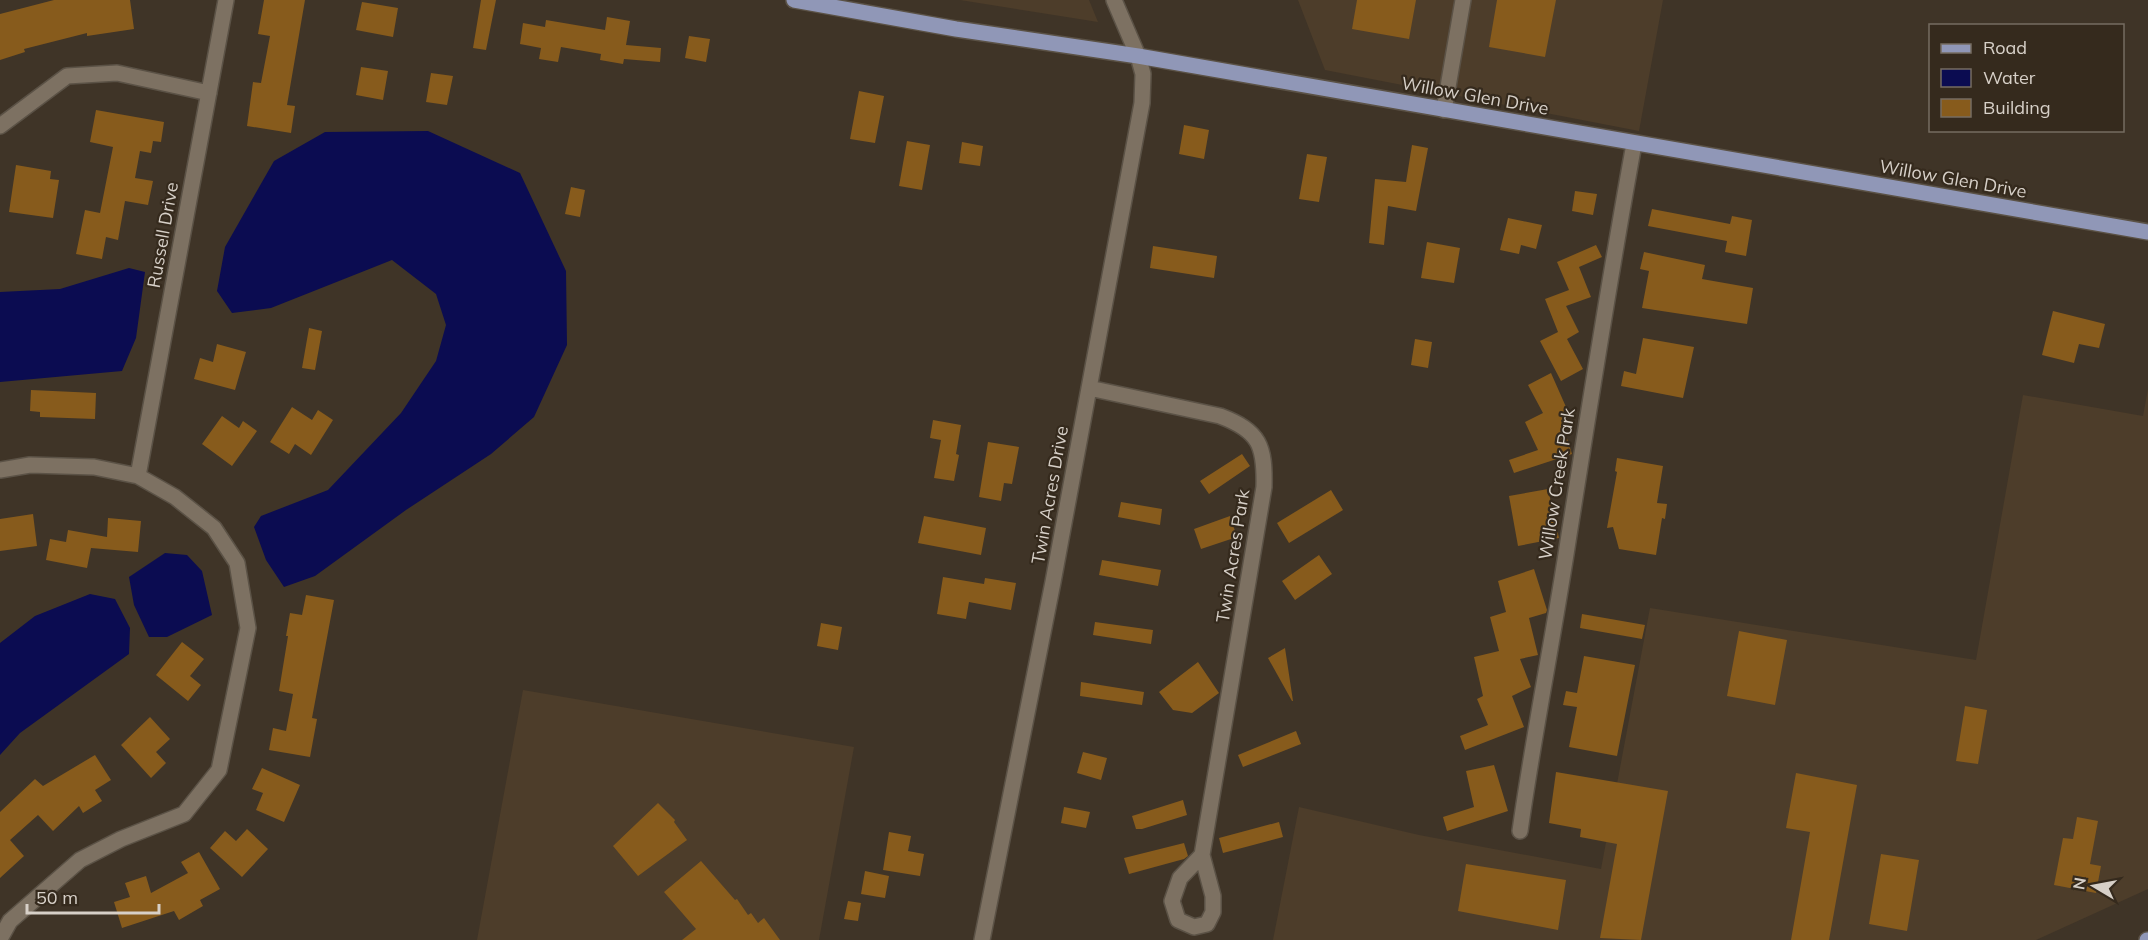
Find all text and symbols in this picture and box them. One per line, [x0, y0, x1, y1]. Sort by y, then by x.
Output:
legend [1929, 24, 2124, 132]
text: Road [1983, 36, 2027, 59]
text: Water [1983, 66, 2036, 89]
street label: Willow Glen Drive [1400, 71, 1551, 120]
text: Building [1983, 96, 2051, 119]
street label: Willow Glen Drive [1878, 154, 2029, 203]
street label: Russell Drive [142, 180, 183, 290]
street label: Willow Creek Park [1533, 406, 1580, 562]
street label: Twin Acres Drive [1026, 424, 1073, 566]
street label: Twin Acres Park [1211, 487, 1255, 624]
north arrow [2064, 856, 2124, 916]
text: N [2068, 876, 2090, 891]
scale bar [27, 877, 159, 915]
text: 50 m [36, 886, 78, 909]

